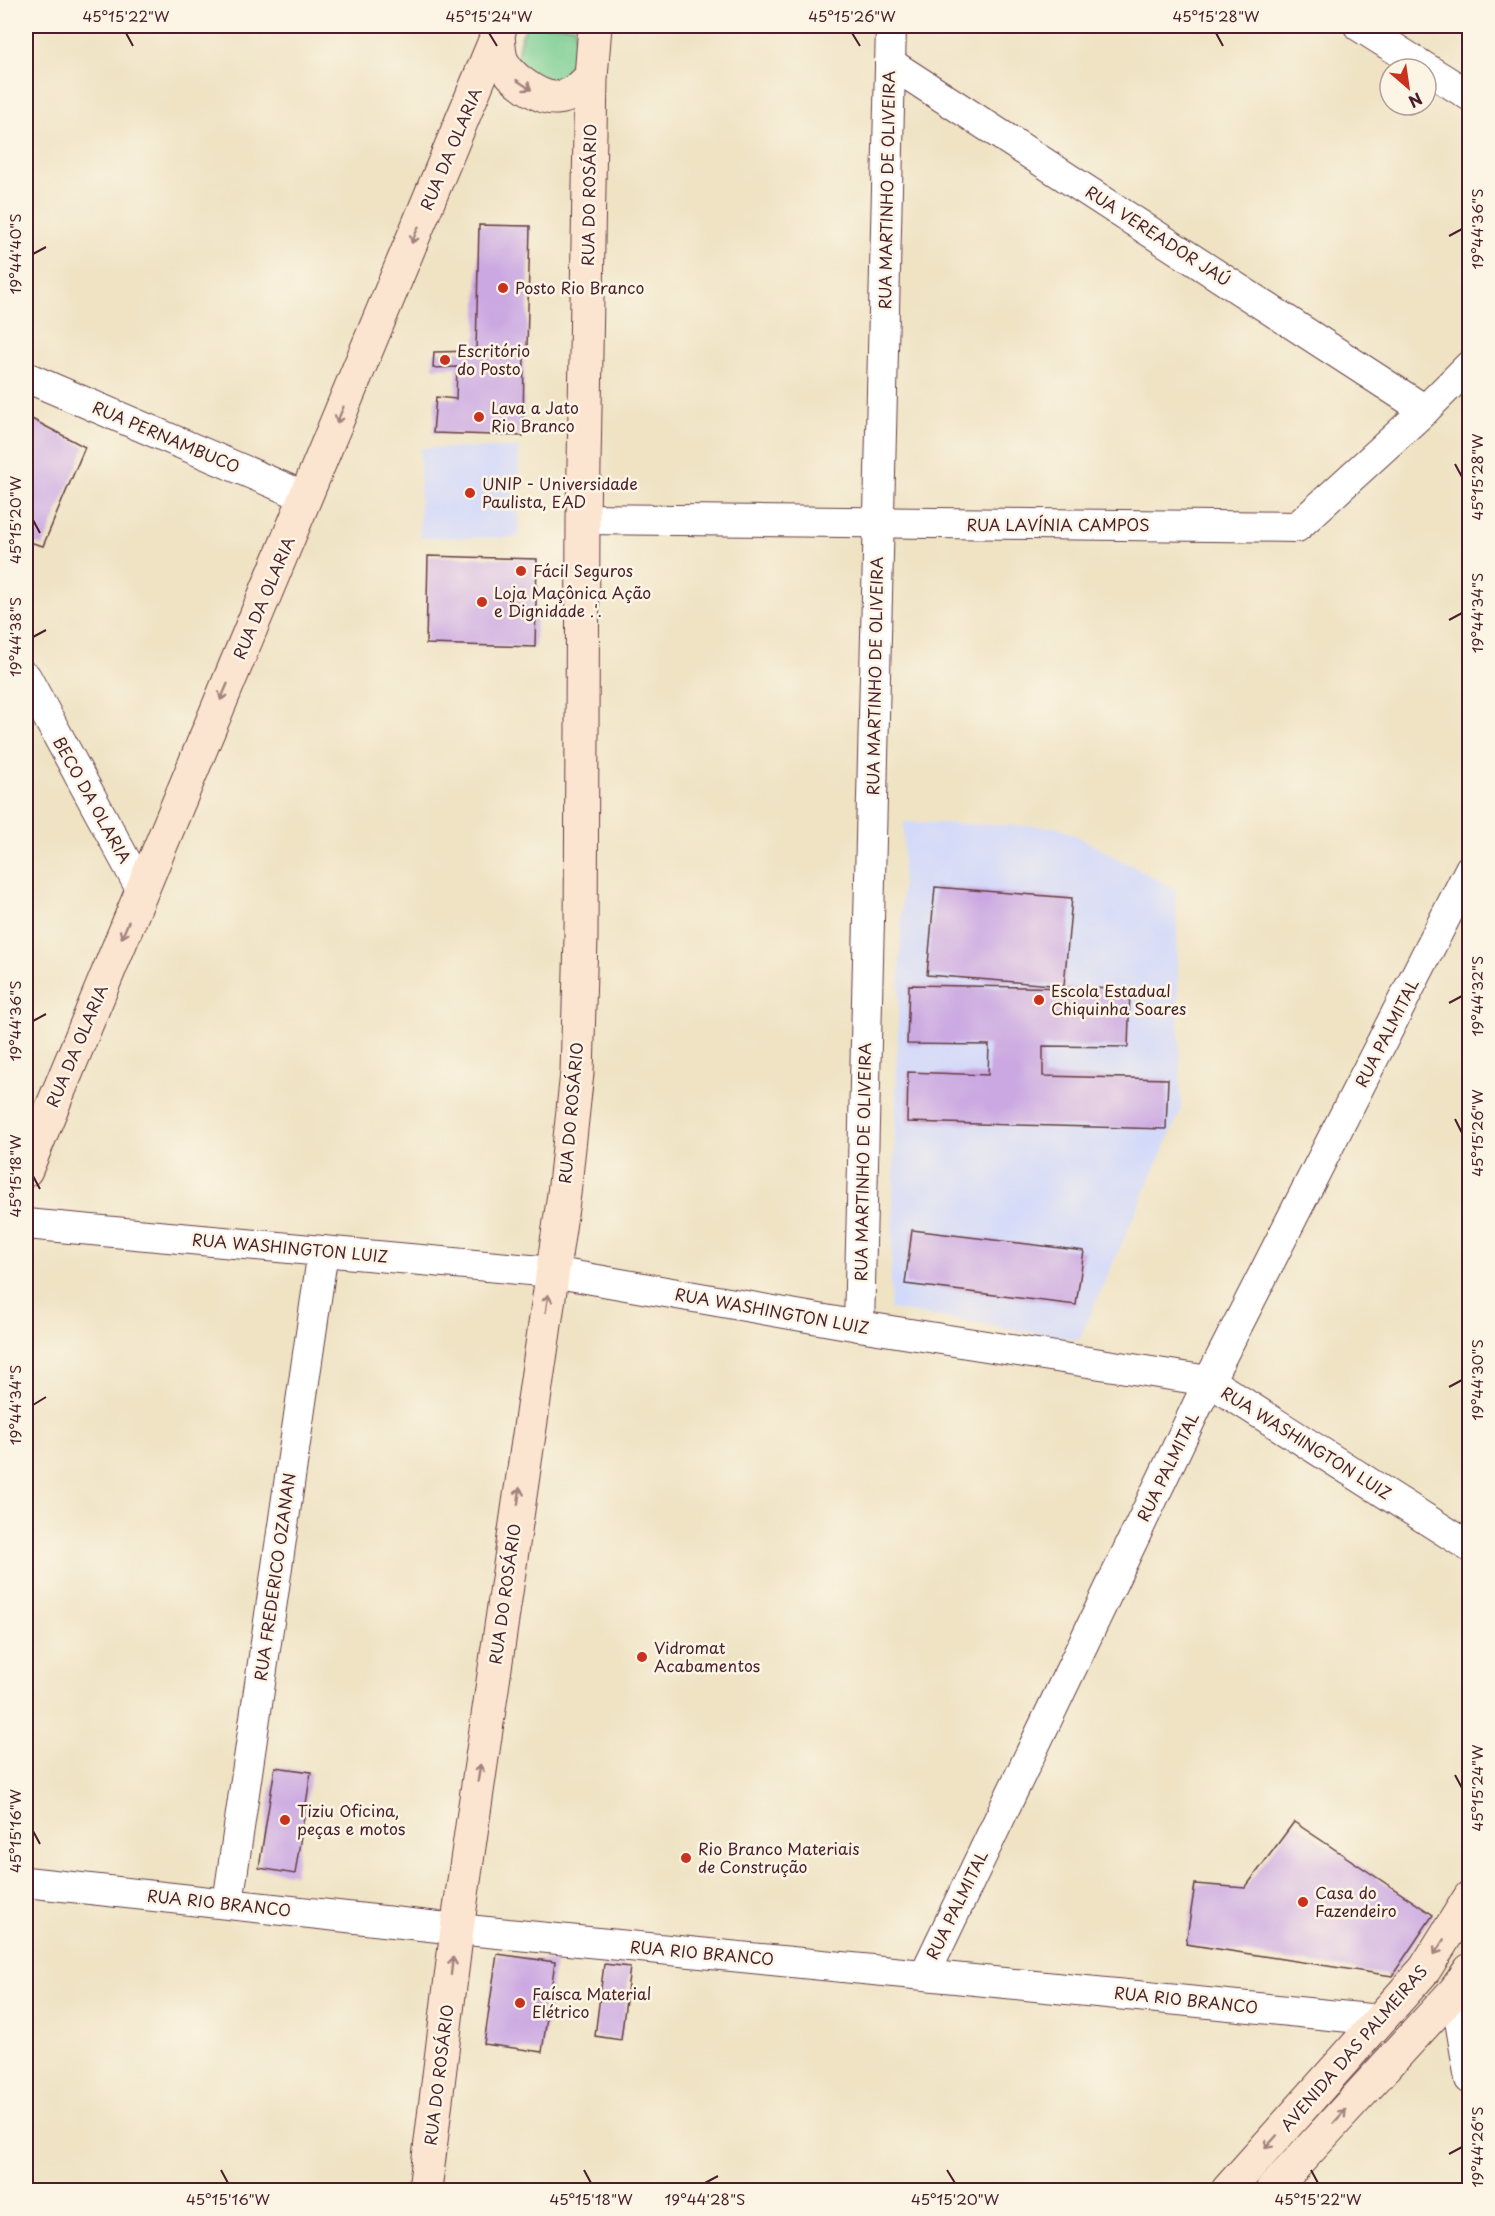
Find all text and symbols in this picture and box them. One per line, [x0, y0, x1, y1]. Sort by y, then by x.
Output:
text: 45°15'22"W [83, 4, 170, 27]
text: 45°15'24"W [446, 4, 533, 27]
text: 45°15'26"W [808, 4, 896, 27]
text: 45°15'28"W [1172, 4, 1260, 27]
north arrow [1378, 57, 1438, 117]
street label: RUA MARTINHO DE OLIVEIRA [872, 70, 900, 310]
one-way arrow [516, 78, 533, 91]
street label: RUA DA OLARIA [413, 83, 487, 214]
text: N [1404, 87, 1427, 115]
street label: RUA DO ROSÁRIO [575, 124, 601, 266]
street label: RUA VEREADOR JAÚ [1081, 179, 1236, 291]
text: 19°44'36"S [1465, 188, 1488, 270]
text: 19°44'40"S [3, 213, 26, 295]
one-way arrow [409, 225, 420, 244]
place label: Posto Rio Branco [515, 275, 644, 299]
marker: Posto Rio Branco [496, 281, 510, 295]
place label: Escritório do Posto [457, 338, 530, 380]
marker: Escritório do Posto [438, 353, 452, 367]
street label: RUA PERNAMBUCO [89, 394, 244, 478]
place label: Lava a Jato Rio Branco [491, 395, 579, 437]
one-way arrow [334, 405, 345, 424]
marker: Lava a Jato Rio Branco [472, 410, 486, 424]
text: 45°15'28"W [1465, 433, 1488, 521]
place label: UNIP - Universidade Paulista, EAD [482, 471, 638, 513]
text: 45°15'20"W [3, 475, 26, 564]
marker: UNIP - Universidade Paulista, EAD [463, 486, 477, 500]
street label: RUA LAVÍNIA CAMPOS [966, 512, 1150, 536]
street label: RUA DA OLARIA [226, 532, 300, 663]
street label: RUA MARTINHO DE OLIVEIRA [860, 556, 888, 796]
place label: Fácil Seguros [533, 558, 633, 582]
marker: Fácil Seguros [514, 564, 528, 578]
text: 19°44'34"S [1465, 573, 1488, 653]
place label: Loja Maçônica Ação e Dignidade .'. [494, 580, 651, 622]
marker: Loja Maçônica Ação e Dignidade .'. [475, 595, 489, 609]
text: 19°44'38"S [3, 597, 26, 677]
one-way arrow [218, 682, 229, 701]
street label: BECO DA OLARIA [48, 732, 138, 867]
one-way arrow [119, 920, 130, 939]
text: 19°44'32"S [1465, 956, 1488, 1036]
street label: RUA PALMITAL [1348, 974, 1424, 1091]
place label: Escola Estadual Chiquinha Soares [1051, 978, 1186, 1020]
text: 19°44'36"S [3, 980, 26, 1062]
street label: RUA DA OLARIA [39, 980, 113, 1111]
marker: Escola Estadual Chiquinha Soares [1032, 993, 1046, 1007]
street label: RUA DO ROSÁRIO [552, 1041, 588, 1185]
street label: RUA MARTINHO DE OLIVEIRA [848, 1042, 876, 1282]
text: 45°15'26"W [1465, 1089, 1488, 1177]
text: 45°15'18"W [3, 1134, 26, 1218]
street label: RUA WASHINGTON LUIZ [191, 1226, 389, 1268]
street label: RUA WASHINGTON LUIZ [673, 1281, 871, 1339]
one-way arrow [542, 1294, 553, 1314]
text: 19°44'30"S [1465, 1339, 1488, 1421]
text: 19°44'34"S [3, 1365, 26, 1445]
street label: RUA WASHINGTON LUIZ [1217, 1380, 1396, 1504]
street label: RUA PALMITAL [1130, 1408, 1204, 1525]
street label: RUA FREDERICO OZANAN [248, 1471, 301, 1683]
one-way arrow [514, 1487, 525, 1507]
street label: RUA DO ROSÁRIO [482, 1522, 526, 1666]
place label: Vidromat Acabamentos [654, 1635, 760, 1677]
marker: Vidromat Acabamentos [635, 1650, 649, 1664]
text: 45°15'24"W [1465, 1744, 1488, 1831]
one-way arrow [474, 1763, 485, 1783]
text: 45°15'16"W [3, 1788, 26, 1873]
place label: Tiziu Oficina, peças e motos [297, 1798, 405, 1840]
marker: Tiziu Oficina, peças e motos [278, 1813, 292, 1827]
place label: Rio Branco Materiais de Construção [698, 1836, 860, 1878]
street label: RUA PALMITAL [919, 1846, 993, 1963]
marker: Rio Branco Materiais de Construção [679, 1851, 693, 1865]
place label: Casa do Fazendeiro [1315, 1880, 1397, 1922]
street label: RUA RIO BRANCO [146, 1883, 292, 1921]
marker: Casa do Fazendeiro [1296, 1895, 1310, 1909]
street label: RUA RIO BRANCO [629, 1934, 775, 1970]
one-way arrow [1432, 1938, 1444, 1955]
one-way arrow [447, 1956, 458, 1976]
street label: AVENIDA DAS PALMEIRAS [1274, 1959, 1432, 2136]
street label: RUA RIO BRANCO [1113, 1980, 1259, 2018]
place label: Faísca Material Elétrico [532, 1981, 651, 2023]
marker: Faísca Material Elétrico [513, 1996, 527, 2010]
street label: RUA DO ROSÁRIO [417, 2003, 459, 2147]
text: 19°44'26"S [1465, 2106, 1488, 2188]
one-way arrow [1333, 2109, 1347, 2124]
one-way arrow [1264, 2134, 1278, 2149]
text: 45°15'16"W [186, 2187, 271, 2210]
text: 45°15'18"W [549, 2187, 633, 2210]
text: 19°44'28"S [665, 2187, 745, 2210]
text: 45°15'20"W [911, 2187, 1000, 2210]
text: 45°15'22"W [1275, 2187, 1362, 2210]

